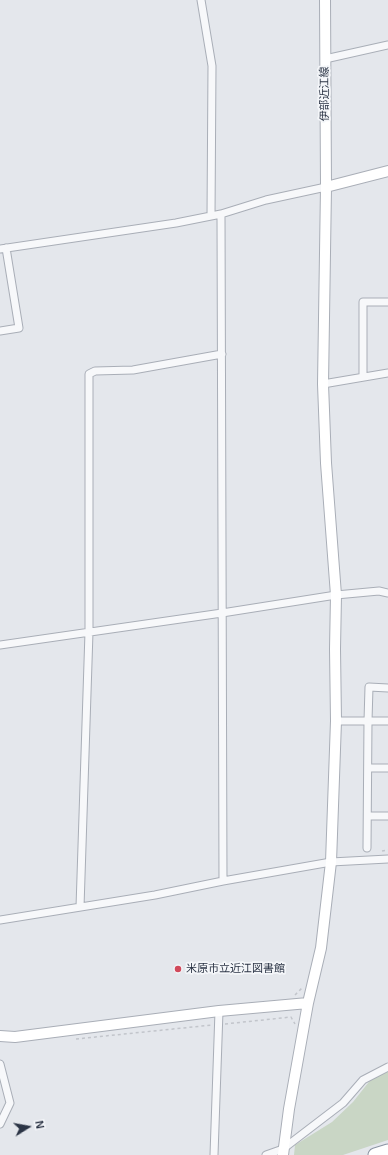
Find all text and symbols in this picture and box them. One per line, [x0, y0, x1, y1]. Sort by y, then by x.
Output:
street label: 伊部近江線 [318, 67, 332, 121]
place label: 米原市立近江図書館 [186, 962, 285, 976]
marker: 米原市立近江図書館 [173, 964, 183, 974]
north arrow [8, 1107, 48, 1147]
text: N [33, 1120, 46, 1130]

